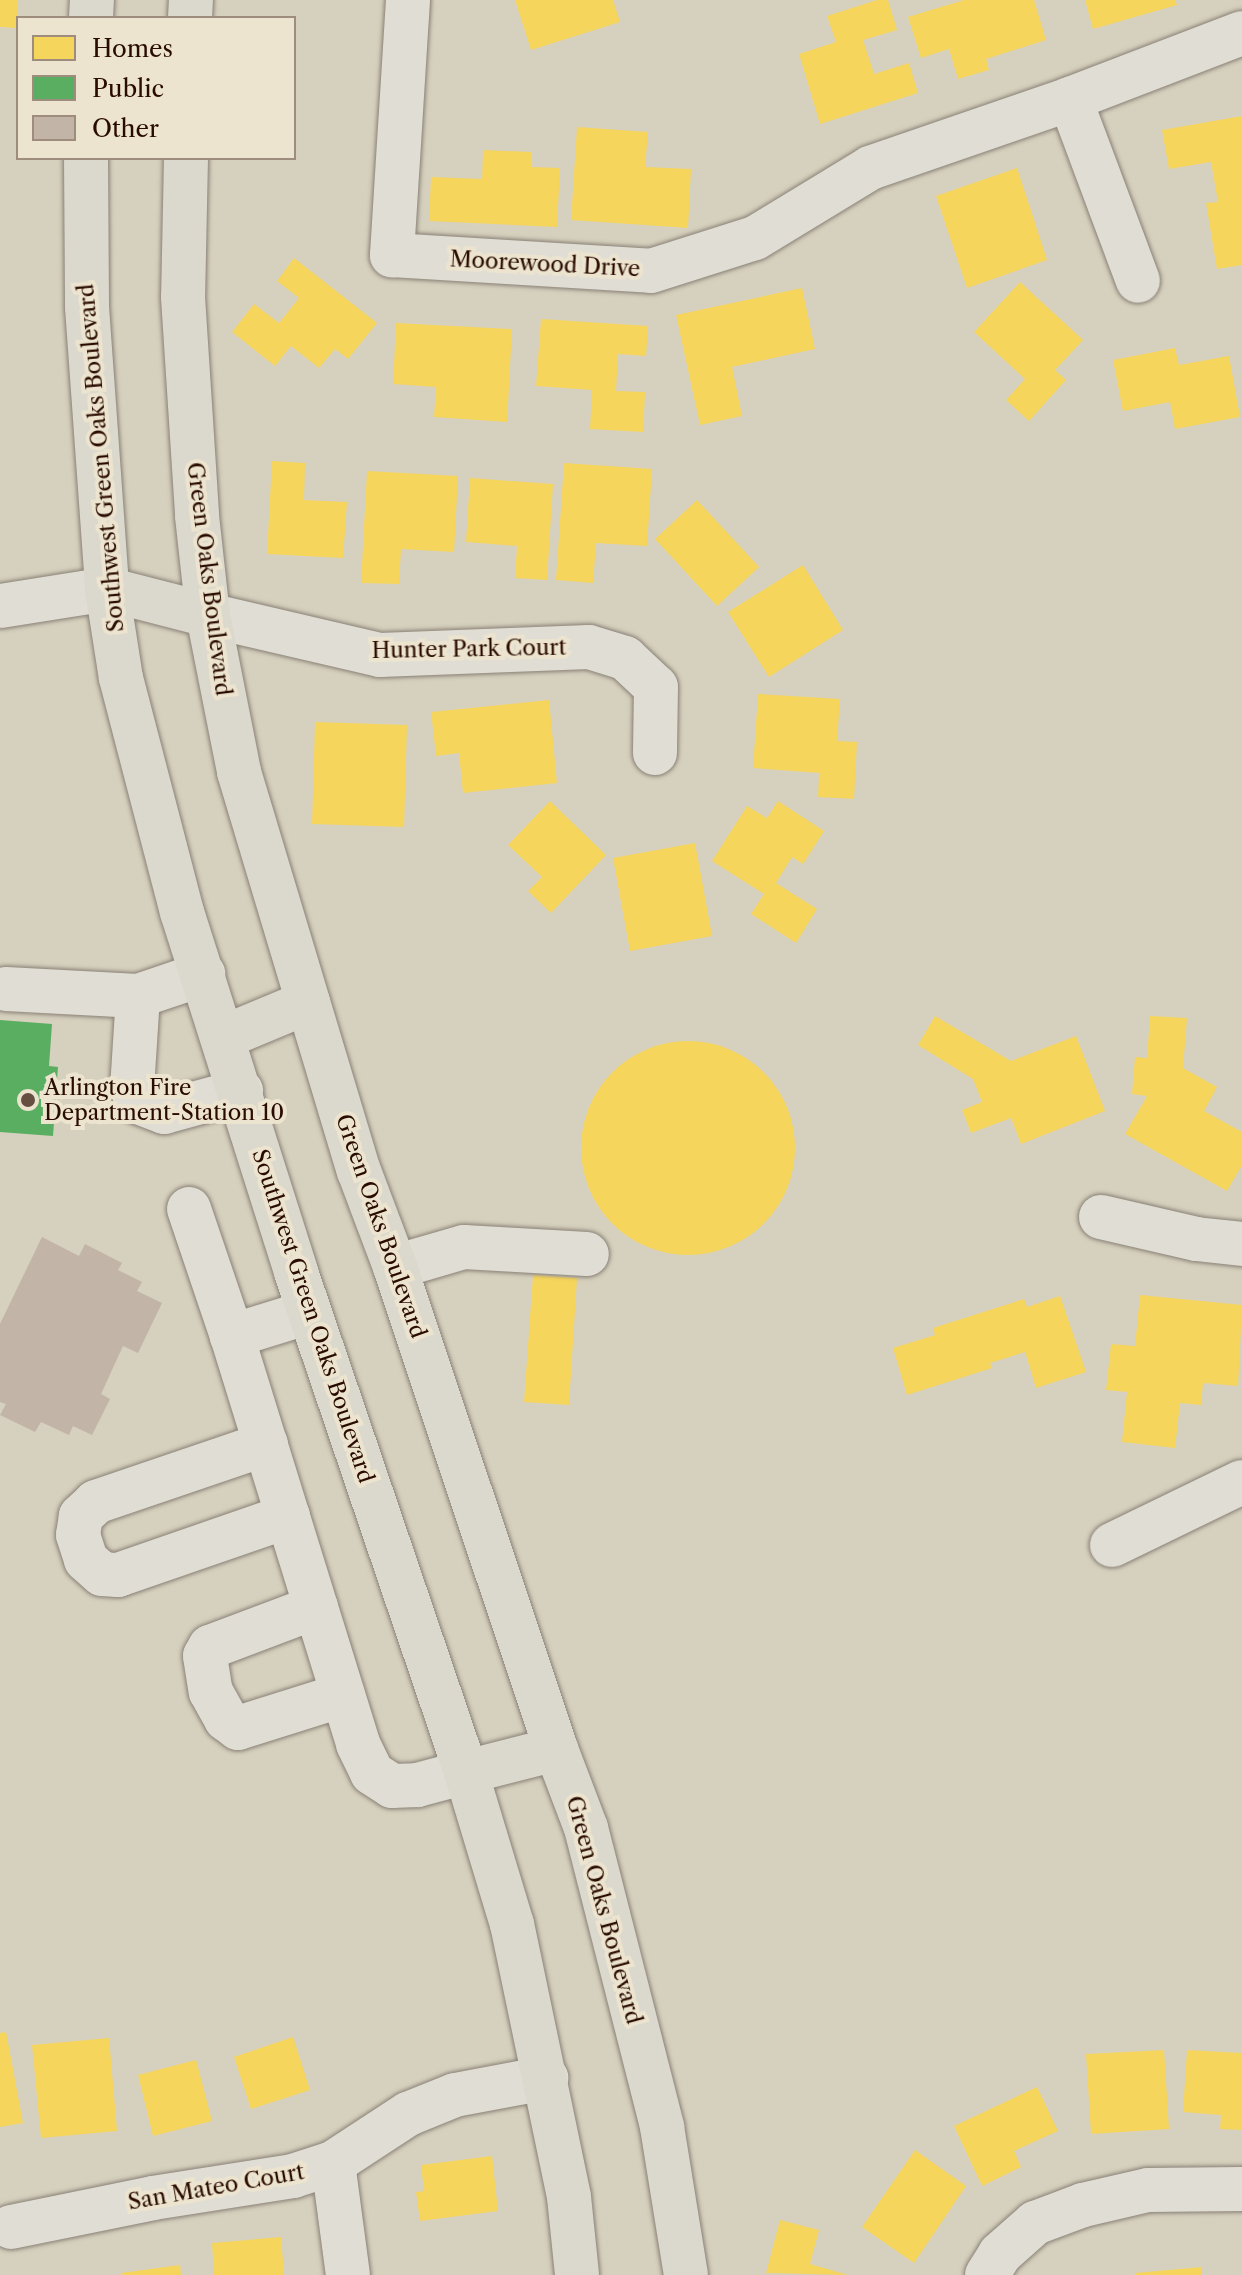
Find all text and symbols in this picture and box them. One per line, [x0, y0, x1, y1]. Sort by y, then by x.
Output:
legend [16, 16, 296, 160]
text: Homes [92, 34, 173, 63]
text: Public [92, 74, 164, 103]
text: Other [92, 114, 159, 143]
street label: Moorewood Drive [449, 246, 641, 282]
street label: Southwest Green Oaks Boulevard [73, 283, 129, 633]
street label: Green Oaks Boulevard [182, 461, 236, 697]
street label: Hunter Park Court [371, 634, 567, 664]
place label: Arlington Fire Department-Station 10 [44, 1074, 284, 1126]
marker: Arlington Fire Department-Station 10 [19, 1091, 37, 1109]
street label: Green Oaks Boulevard [330, 1111, 432, 1341]
street label: Southwest Green Oaks Boulevard [246, 1146, 380, 1486]
street label: Green Oaks Boulevard [561, 1793, 647, 2027]
street label: San Mateo Court [126, 2159, 306, 2215]

